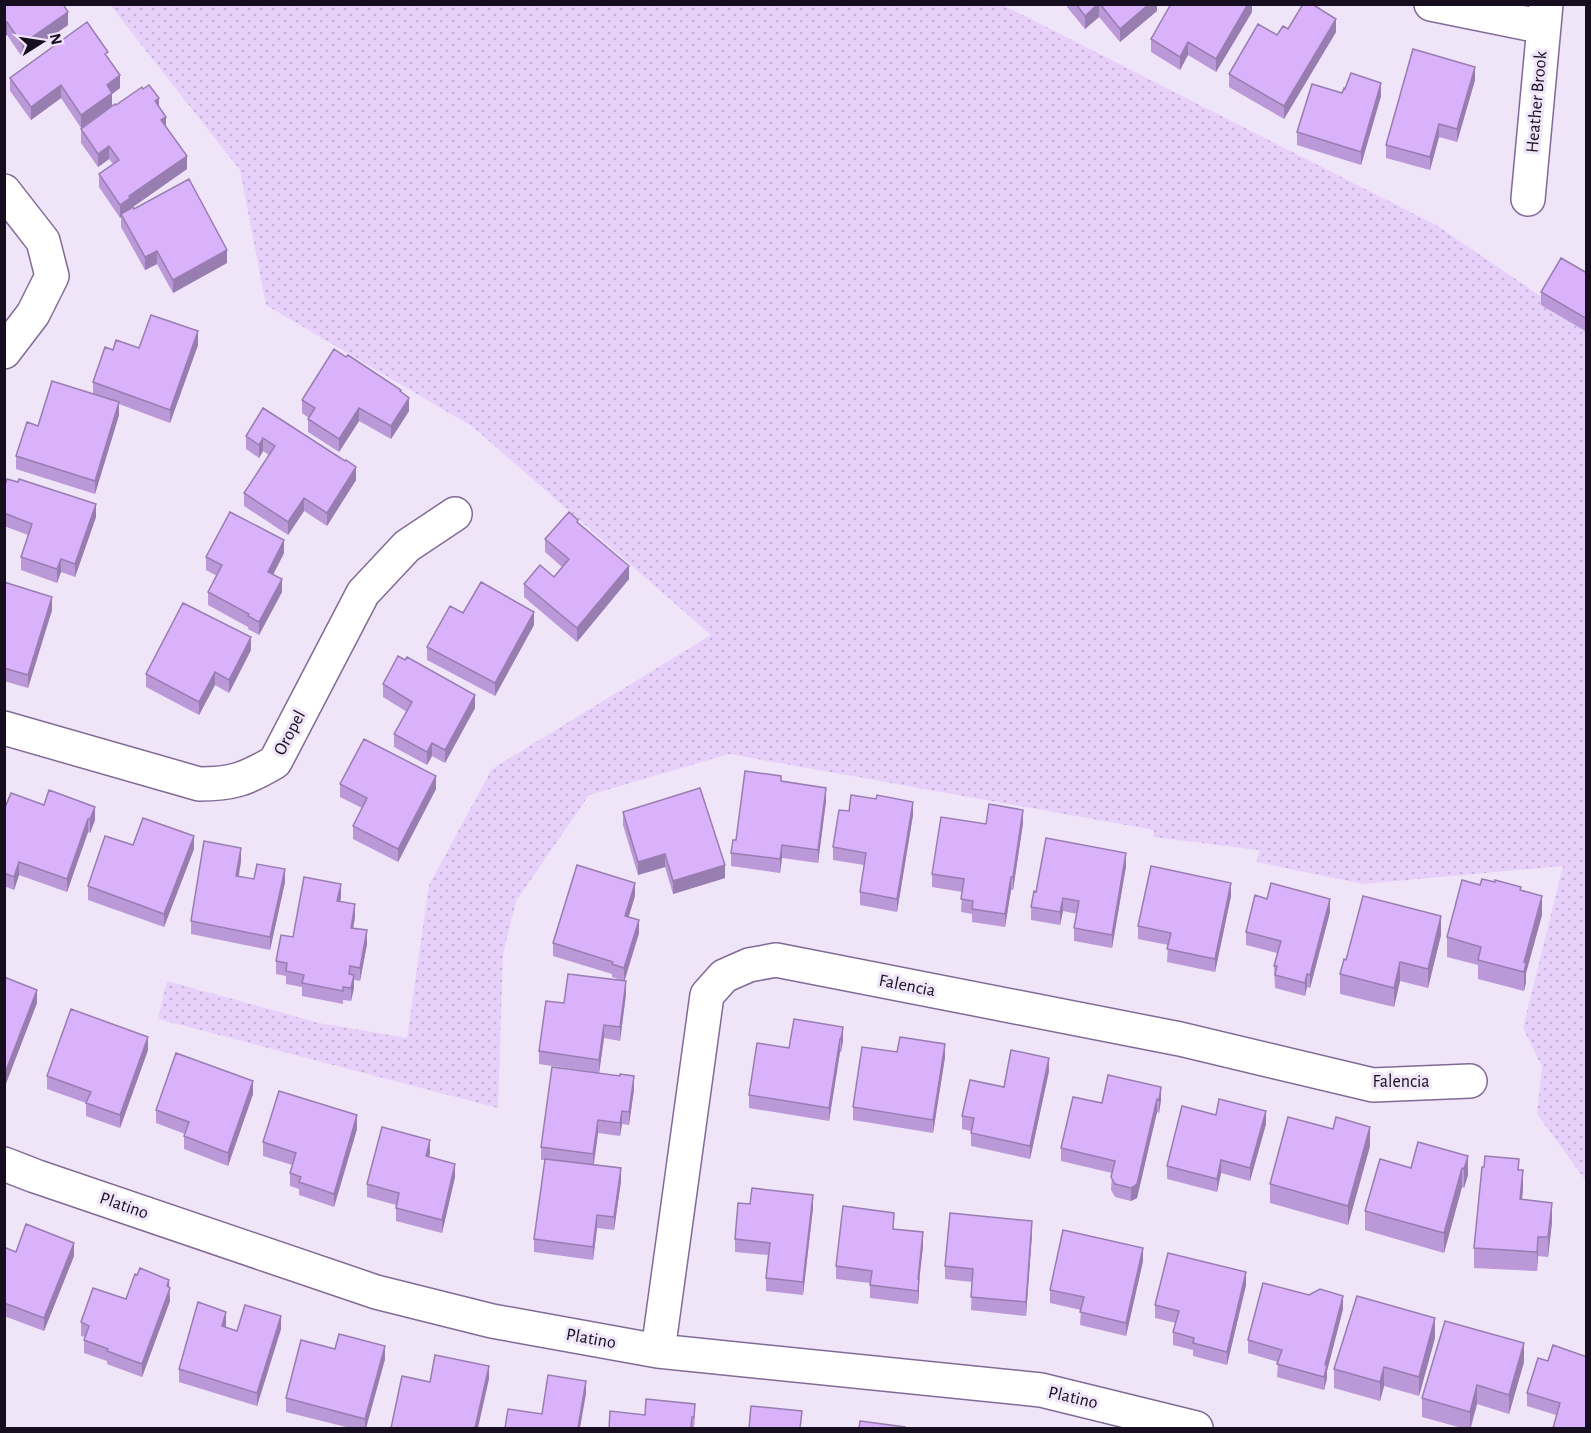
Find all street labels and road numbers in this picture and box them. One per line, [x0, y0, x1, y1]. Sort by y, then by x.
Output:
street label: Heather Brook [1524, 50, 1550, 154]
street label: Oropel [271, 708, 309, 758]
street label: Falencia [877, 972, 937, 1000]
street label: Falencia [1372, 1073, 1430, 1091]
street label: Platino [97, 1189, 151, 1223]
street label: Platino [565, 1326, 618, 1352]
street label: Platino [1046, 1384, 1100, 1412]

